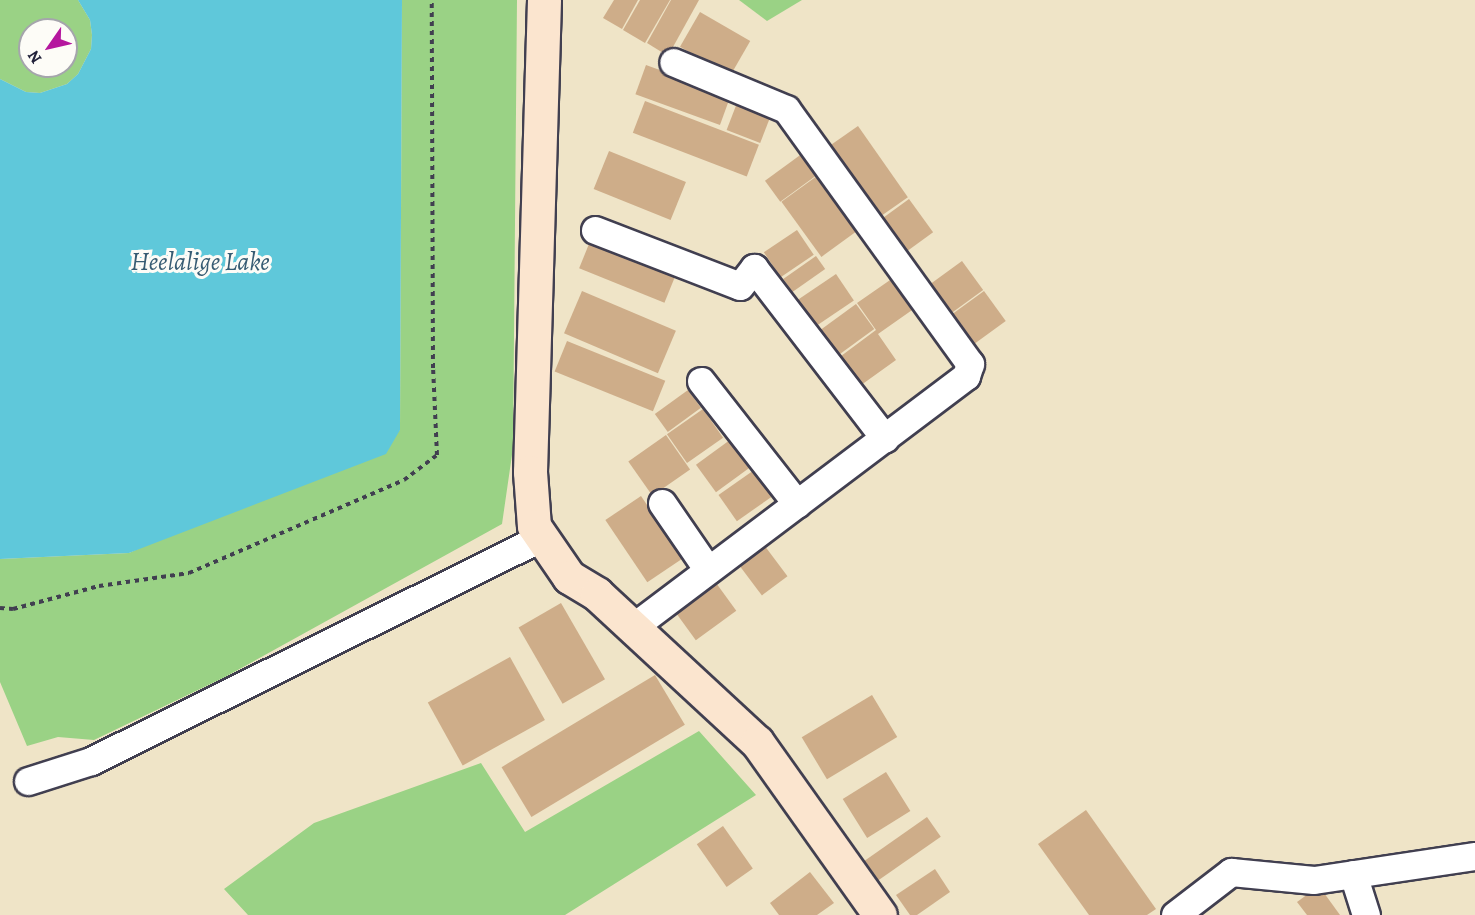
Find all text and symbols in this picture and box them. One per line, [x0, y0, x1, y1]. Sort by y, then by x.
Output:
north arrow [18, 18, 78, 78]
text: N [22, 46, 47, 68]
water label: Heelalige Lake [130, 246, 270, 278]

